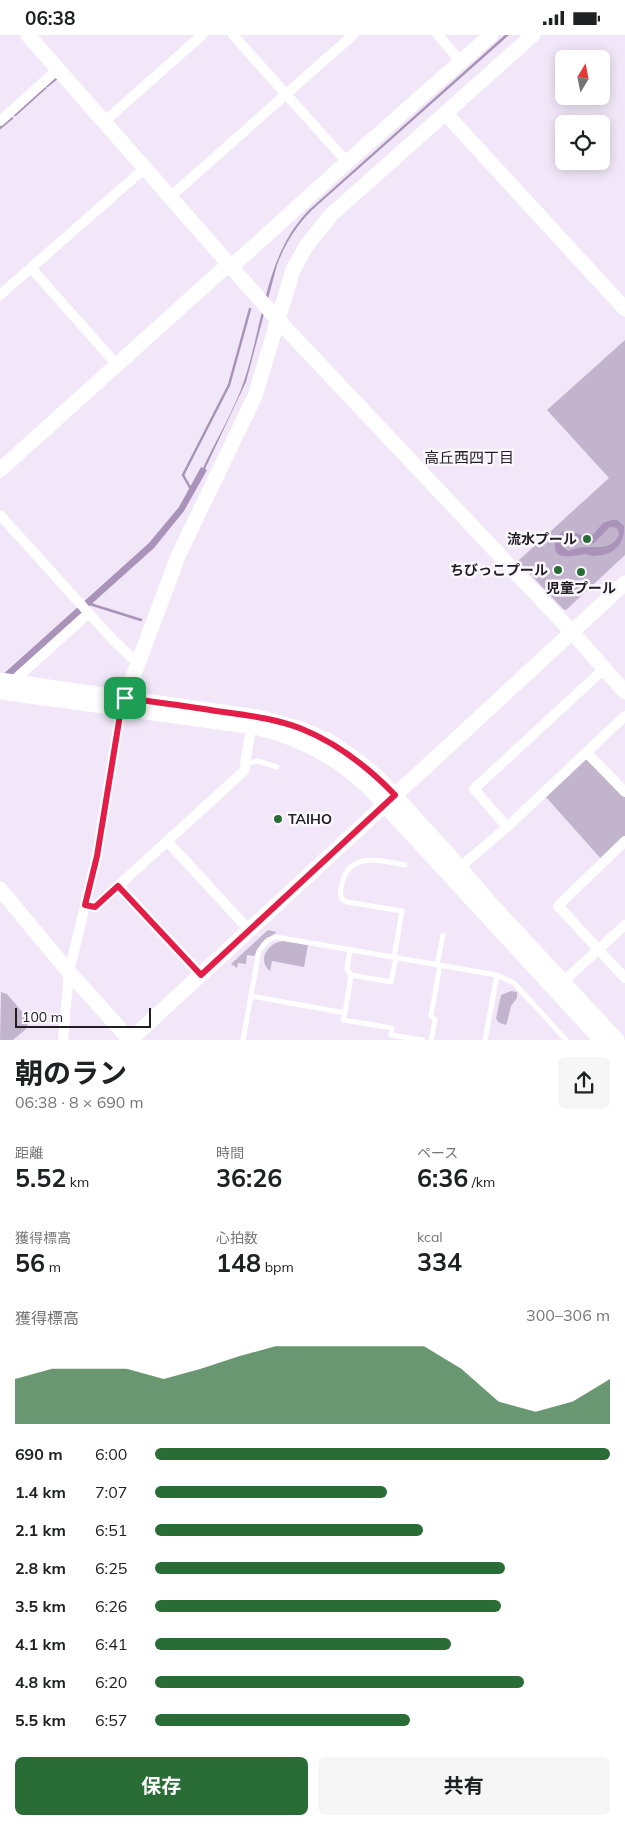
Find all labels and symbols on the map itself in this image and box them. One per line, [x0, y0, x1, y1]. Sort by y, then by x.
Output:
north arrow [555, 50, 610, 105]
district label: 高丘西四丁目 [424, 448, 514, 467]
place label: 流水プール [507, 530, 577, 548]
marker: 流水プール [581, 533, 593, 545]
place label: ちびっこプール [450, 561, 548, 579]
marker: ちびっこプール [552, 564, 564, 576]
marker: 児童プール [575, 566, 587, 578]
place label: 児童プール [546, 579, 616, 597]
pin [104, 677, 146, 719]
place label: TAIHO [288, 810, 332, 828]
marker: TAIHO [272, 813, 284, 825]
scale bar [15, 1005, 151, 1028]

